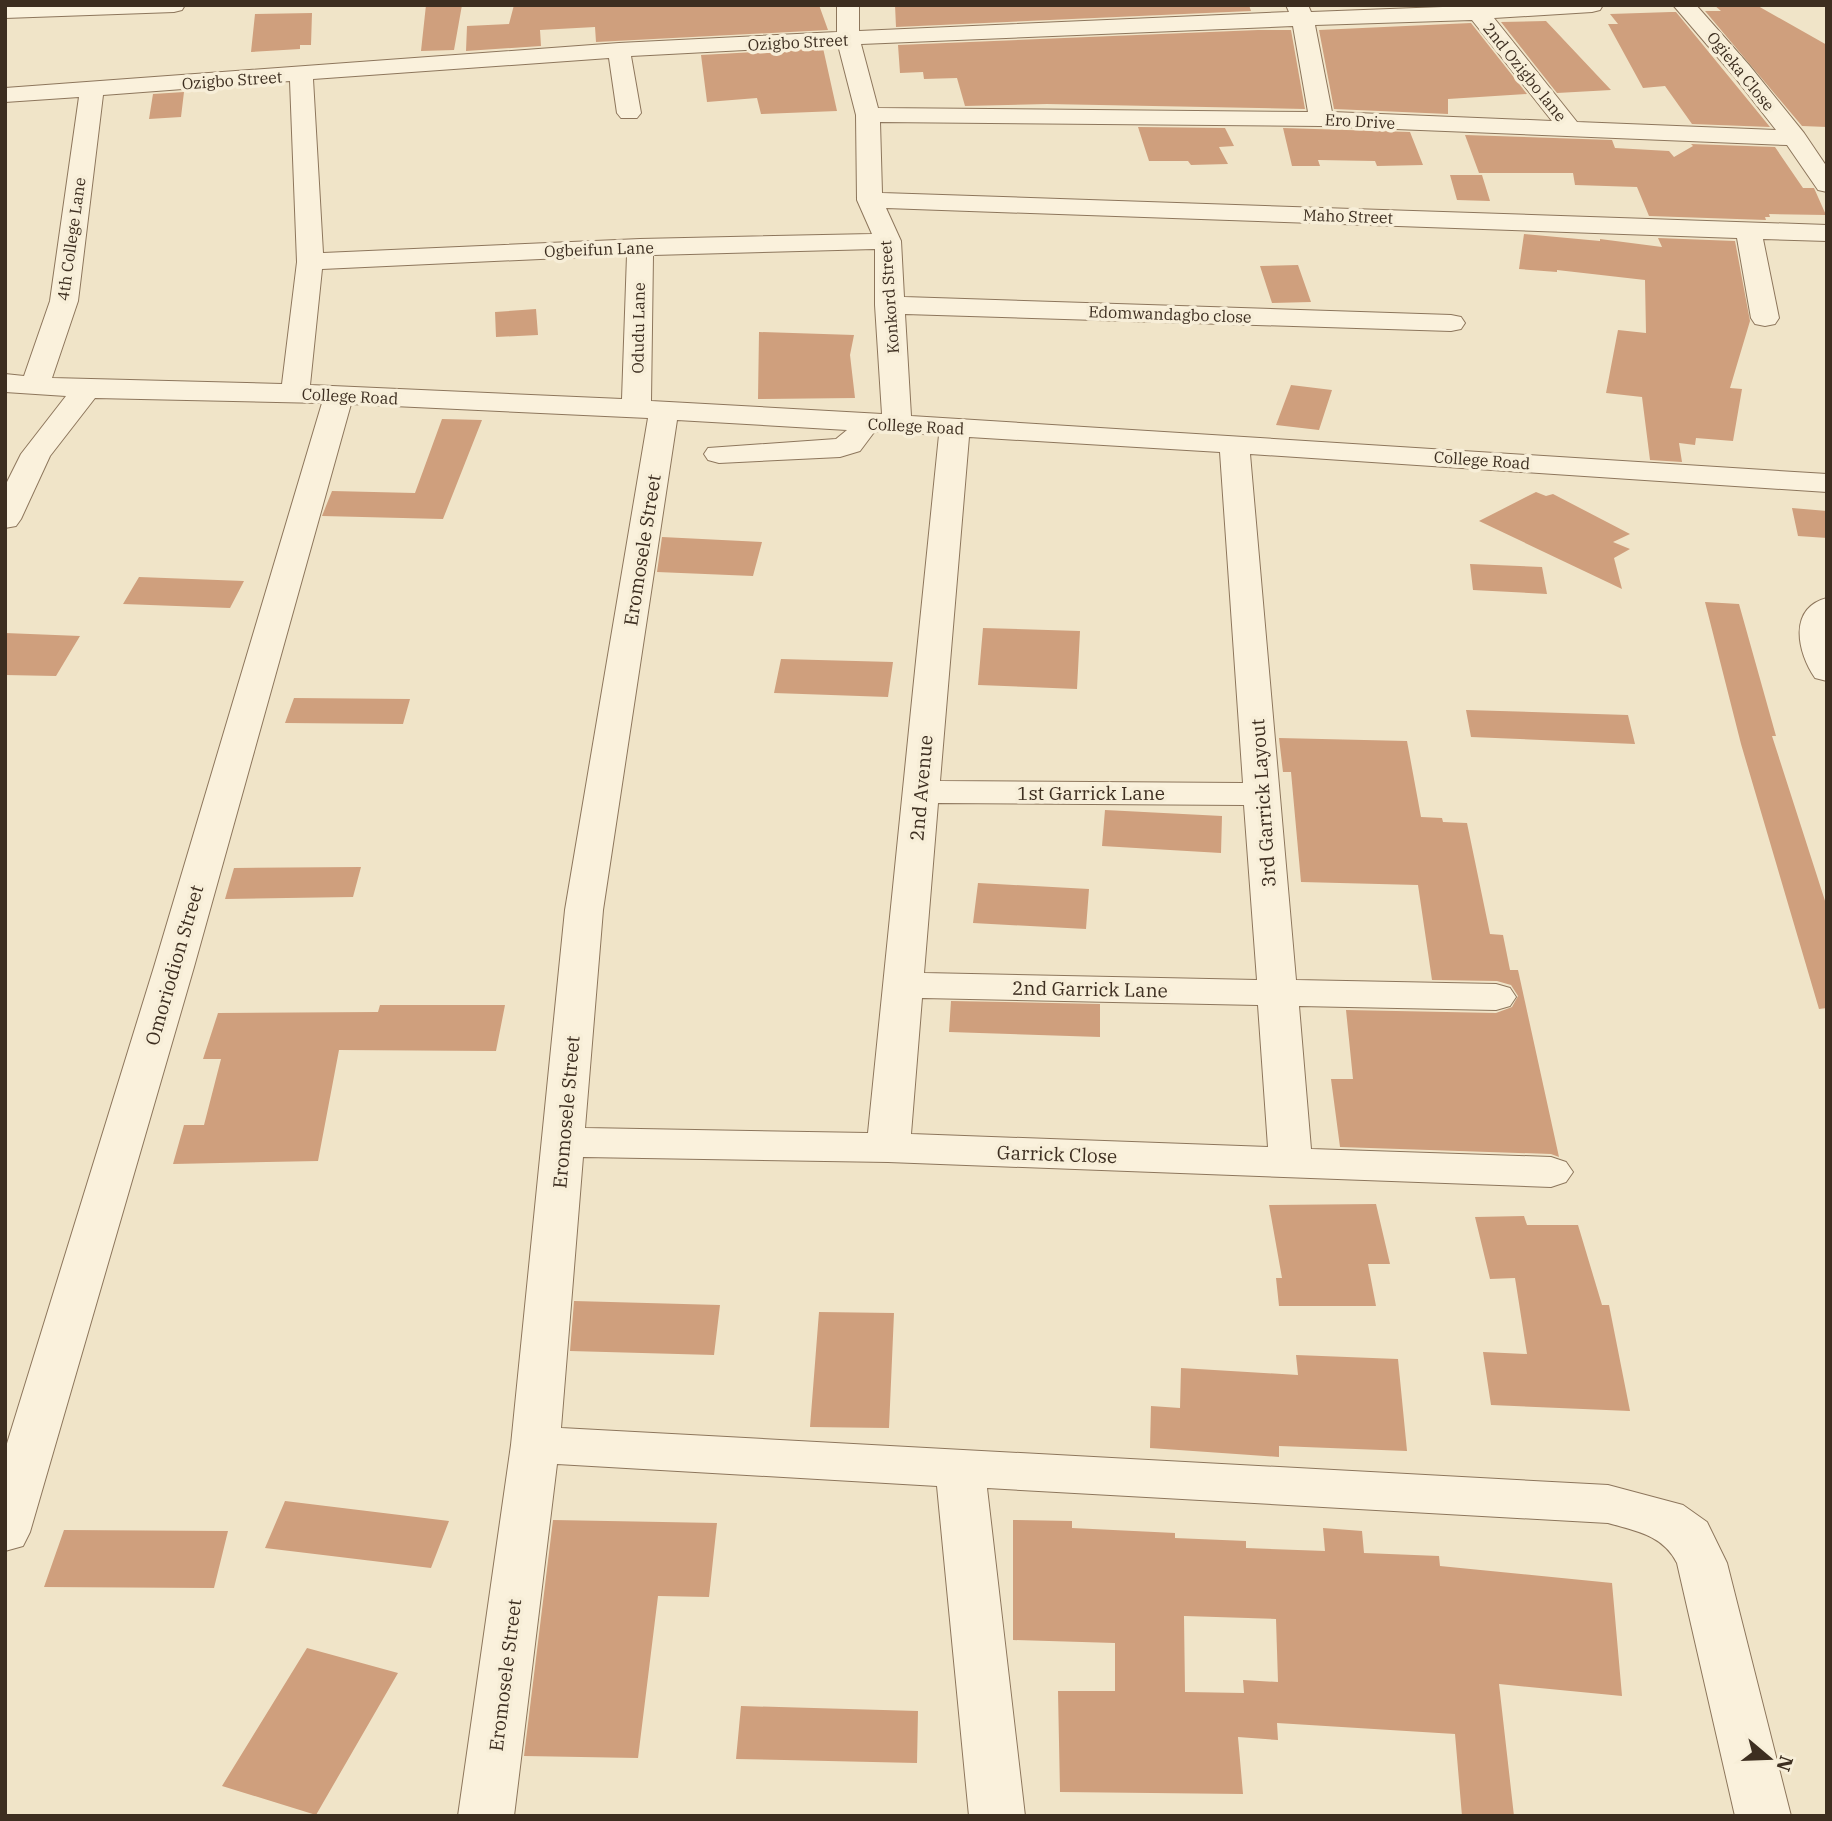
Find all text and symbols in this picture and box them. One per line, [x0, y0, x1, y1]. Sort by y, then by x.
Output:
street label: 2nd Ozigbo lane [1479, 19, 1571, 125]
street label: Ogieka Close [1703, 27, 1779, 115]
street label: Ozigbo Street [747, 29, 849, 55]
street label: Ozigbo Street [181, 66, 283, 93]
street label: Ero Drive [1324, 109, 1396, 133]
street label: 4th College Lane [52, 176, 90, 302]
street label: Maho Street [1302, 204, 1394, 228]
street label: Ogbeifun Lane [544, 237, 654, 261]
street label: Konkord Street [875, 239, 903, 354]
street label: Odudu Lane [627, 282, 649, 374]
street label: Edomwandagbo close [1088, 301, 1252, 327]
street label: College Road [301, 383, 399, 409]
street label: College Road [867, 413, 965, 439]
street label: College Road [1433, 447, 1531, 473]
street label: Eromosele Street [618, 472, 666, 628]
street label: 3rd Garrick Layout [1245, 718, 1281, 888]
street label: 2nd Avenue [904, 734, 938, 842]
street label: 1st Garrick Lane [1017, 781, 1165, 805]
street label: Omoriodion Street [140, 882, 208, 1048]
street label: 2nd Garrick Lane [1012, 976, 1168, 1002]
street label: Eromosele Street [547, 1034, 585, 1189]
street label: Garrick Close [996, 1140, 1118, 1168]
street label: Eromosele Street [484, 1597, 526, 1753]
north arrow [1734, 1723, 1804, 1793]
text: N [1771, 1753, 1799, 1775]

